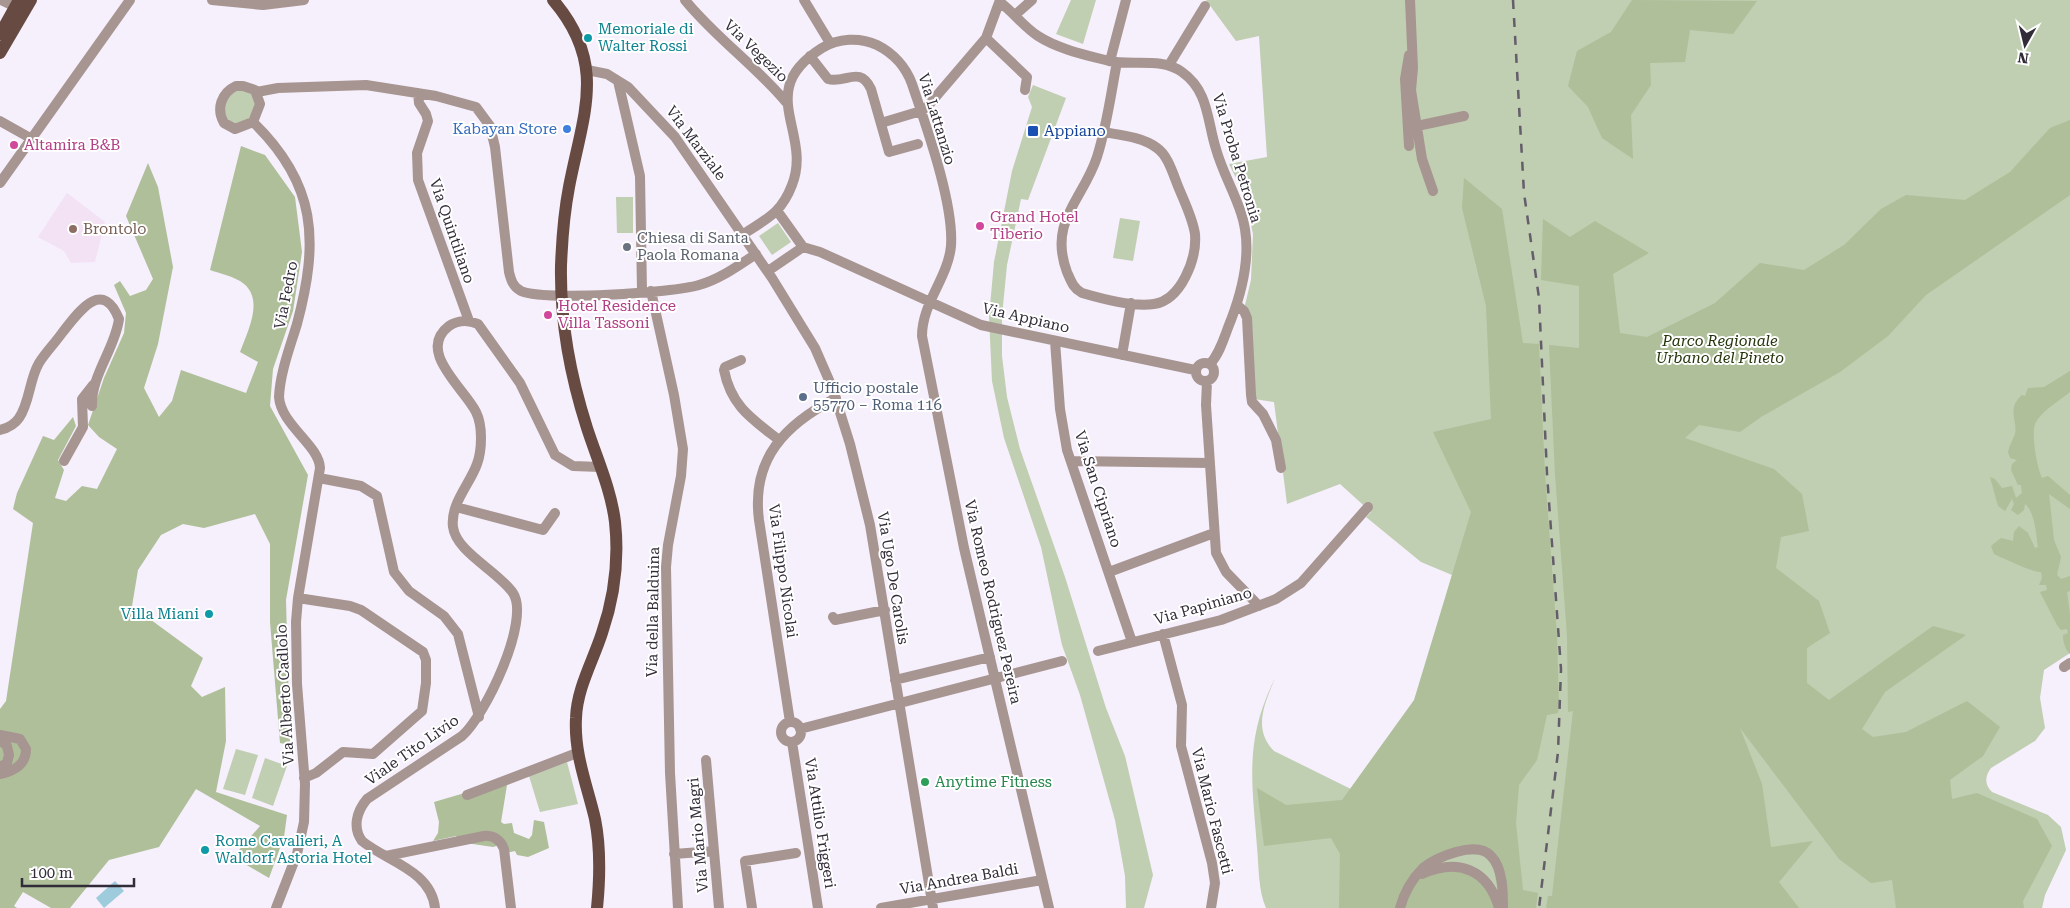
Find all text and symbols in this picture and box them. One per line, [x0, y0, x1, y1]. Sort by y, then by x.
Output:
street label: Via Vegezio [720, 16, 792, 86]
place label: Memoriale di Walter Rossi [598, 20, 694, 55]
north arrow [2000, 20, 2050, 70]
marker: Memoriale di Walter Rossi [582, 32, 594, 44]
text: N [2017, 49, 2030, 67]
street label: Via Lattanzio [915, 71, 959, 167]
street label: Via Proba Petronia [1209, 91, 1265, 225]
street label: Via Marziale [662, 102, 730, 184]
place label: Kabayan Store [453, 120, 557, 138]
place label: Appiano [1044, 122, 1106, 140]
marker: Kabayan Store [561, 123, 573, 135]
marker: Appiano [1026, 124, 1040, 138]
place label: Altamira B&B [24, 136, 120, 154]
marker: Altamira B&B [8, 139, 20, 151]
street label: Via Quintiliano [426, 176, 478, 286]
place label: Grand Hotel Tiberio [990, 208, 1079, 243]
place label: Brontolo [83, 220, 146, 238]
marker: Grand Hotel Tiberio [974, 220, 986, 232]
marker: Brontolo [67, 223, 79, 235]
place label: Chiesa di Santa Paola Romana [637, 229, 749, 264]
marker: Chiesa di Santa Paola Romana [621, 241, 633, 253]
street label: Via Fedro [271, 260, 301, 330]
place label: Hotel Residence Villa Tassoni [558, 297, 676, 332]
street label: Via Appiano [981, 299, 1071, 337]
marker: Hotel Residence Villa Tassoni [542, 309, 554, 321]
park label: Parco Regionale Urbano del Pineto [1656, 332, 1784, 367]
place label: Ufficio postale 55770 – Roma 116 [813, 379, 942, 414]
marker: Ufficio postale 55770 – Roma 116 [797, 391, 809, 403]
street label: Via San Cipriano [1071, 428, 1125, 550]
street label: Via Romeo Rodriguez Pereira [961, 498, 1025, 706]
street label: Via Filippo Nicolai [765, 503, 801, 639]
street label: Via Ugo De Carolis [874, 510, 912, 646]
street label: Via della Balduina [643, 547, 663, 677]
street label: Via Papiniano [1152, 583, 1254, 629]
place label: Villa Miani [121, 605, 199, 623]
marker: Villa Miani [203, 608, 215, 620]
street label: Via Alberto Cadlolo [272, 624, 298, 766]
street label: Viale Tito Livio [362, 711, 462, 789]
street label: Via Mario Fascetti [1188, 746, 1236, 876]
street label: Via Attilio Friggeri [801, 756, 839, 890]
place label: Anytime Fitness [935, 773, 1052, 791]
marker: Anytime Fitness [919, 776, 931, 788]
street label: Via Mario Magri [684, 777, 712, 893]
place label: Rome Cavalieri, A Waldorf Astoria Hotel [215, 832, 372, 867]
marker: Rome Cavalieri, A Waldorf Astoria Hotel [199, 844, 211, 856]
scale bar [22, 856, 135, 888]
street label: Via Andrea Baldi [898, 860, 1020, 898]
text: 100 m [30, 864, 73, 882]

